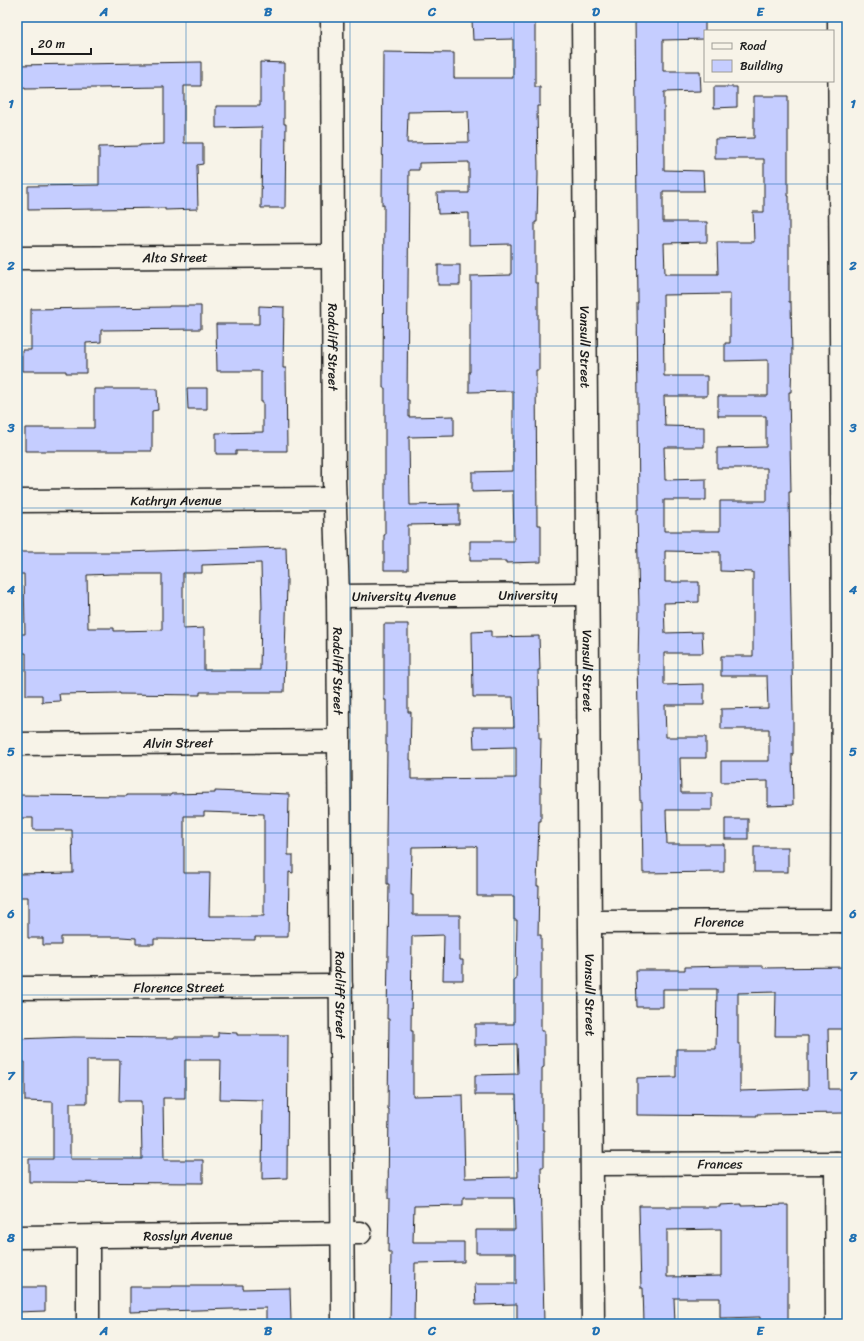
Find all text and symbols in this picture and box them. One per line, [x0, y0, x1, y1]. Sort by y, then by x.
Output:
text: A [99, 0, 108, 23]
text: B [264, 0, 273, 23]
text: C [427, 0, 437, 23]
text: D [592, 0, 600, 23]
text: E [756, 0, 765, 23]
scale bar [32, 30, 91, 56]
legend [704, 30, 834, 82]
text: 20 m [38, 33, 65, 55]
text: Road [740, 35, 767, 57]
text: Building [740, 55, 783, 77]
text: 1 [8, 92, 14, 115]
text: 1 [850, 92, 856, 115]
street label: Alta Street [141, 245, 208, 269]
text: 2 [6, 254, 15, 277]
text: 2 [848, 254, 857, 277]
street label: Radcliff Street [322, 303, 345, 392]
street label: Vansull Street [574, 306, 597, 389]
text: 3 [6, 416, 15, 439]
text: 3 [848, 416, 857, 439]
street label: Kathryn Avenue [130, 488, 222, 512]
text: 4 [6, 578, 16, 601]
text: 4 [848, 578, 858, 601]
street label: University [498, 583, 558, 606]
street label: University Avenue [352, 584, 456, 607]
street label: Radcliff Street [327, 627, 350, 715]
street label: Vansull Street [576, 630, 600, 713]
street label: Alvin Street [142, 731, 214, 754]
text: 5 [7, 740, 15, 763]
text: 5 [849, 740, 857, 763]
text: 6 [6, 902, 15, 925]
text: 6 [848, 902, 857, 925]
street label: Florence [694, 910, 744, 933]
street label: Radcliff Street [329, 951, 353, 1039]
street label: Vansull Street [579, 954, 602, 1037]
street label: Florence Street [133, 975, 225, 999]
text: 7 [7, 1064, 16, 1087]
text: 7 [849, 1064, 858, 1087]
street label: Frances [697, 1152, 744, 1175]
street label: Rosslyn Avenue [143, 1223, 233, 1247]
text: 8 [6, 1226, 15, 1249]
text: 8 [848, 1226, 857, 1249]
text: A [99, 1319, 108, 1341]
text: B [264, 1319, 273, 1341]
text: C [427, 1319, 437, 1341]
text: D [592, 1319, 600, 1341]
text: E [756, 1319, 765, 1341]

